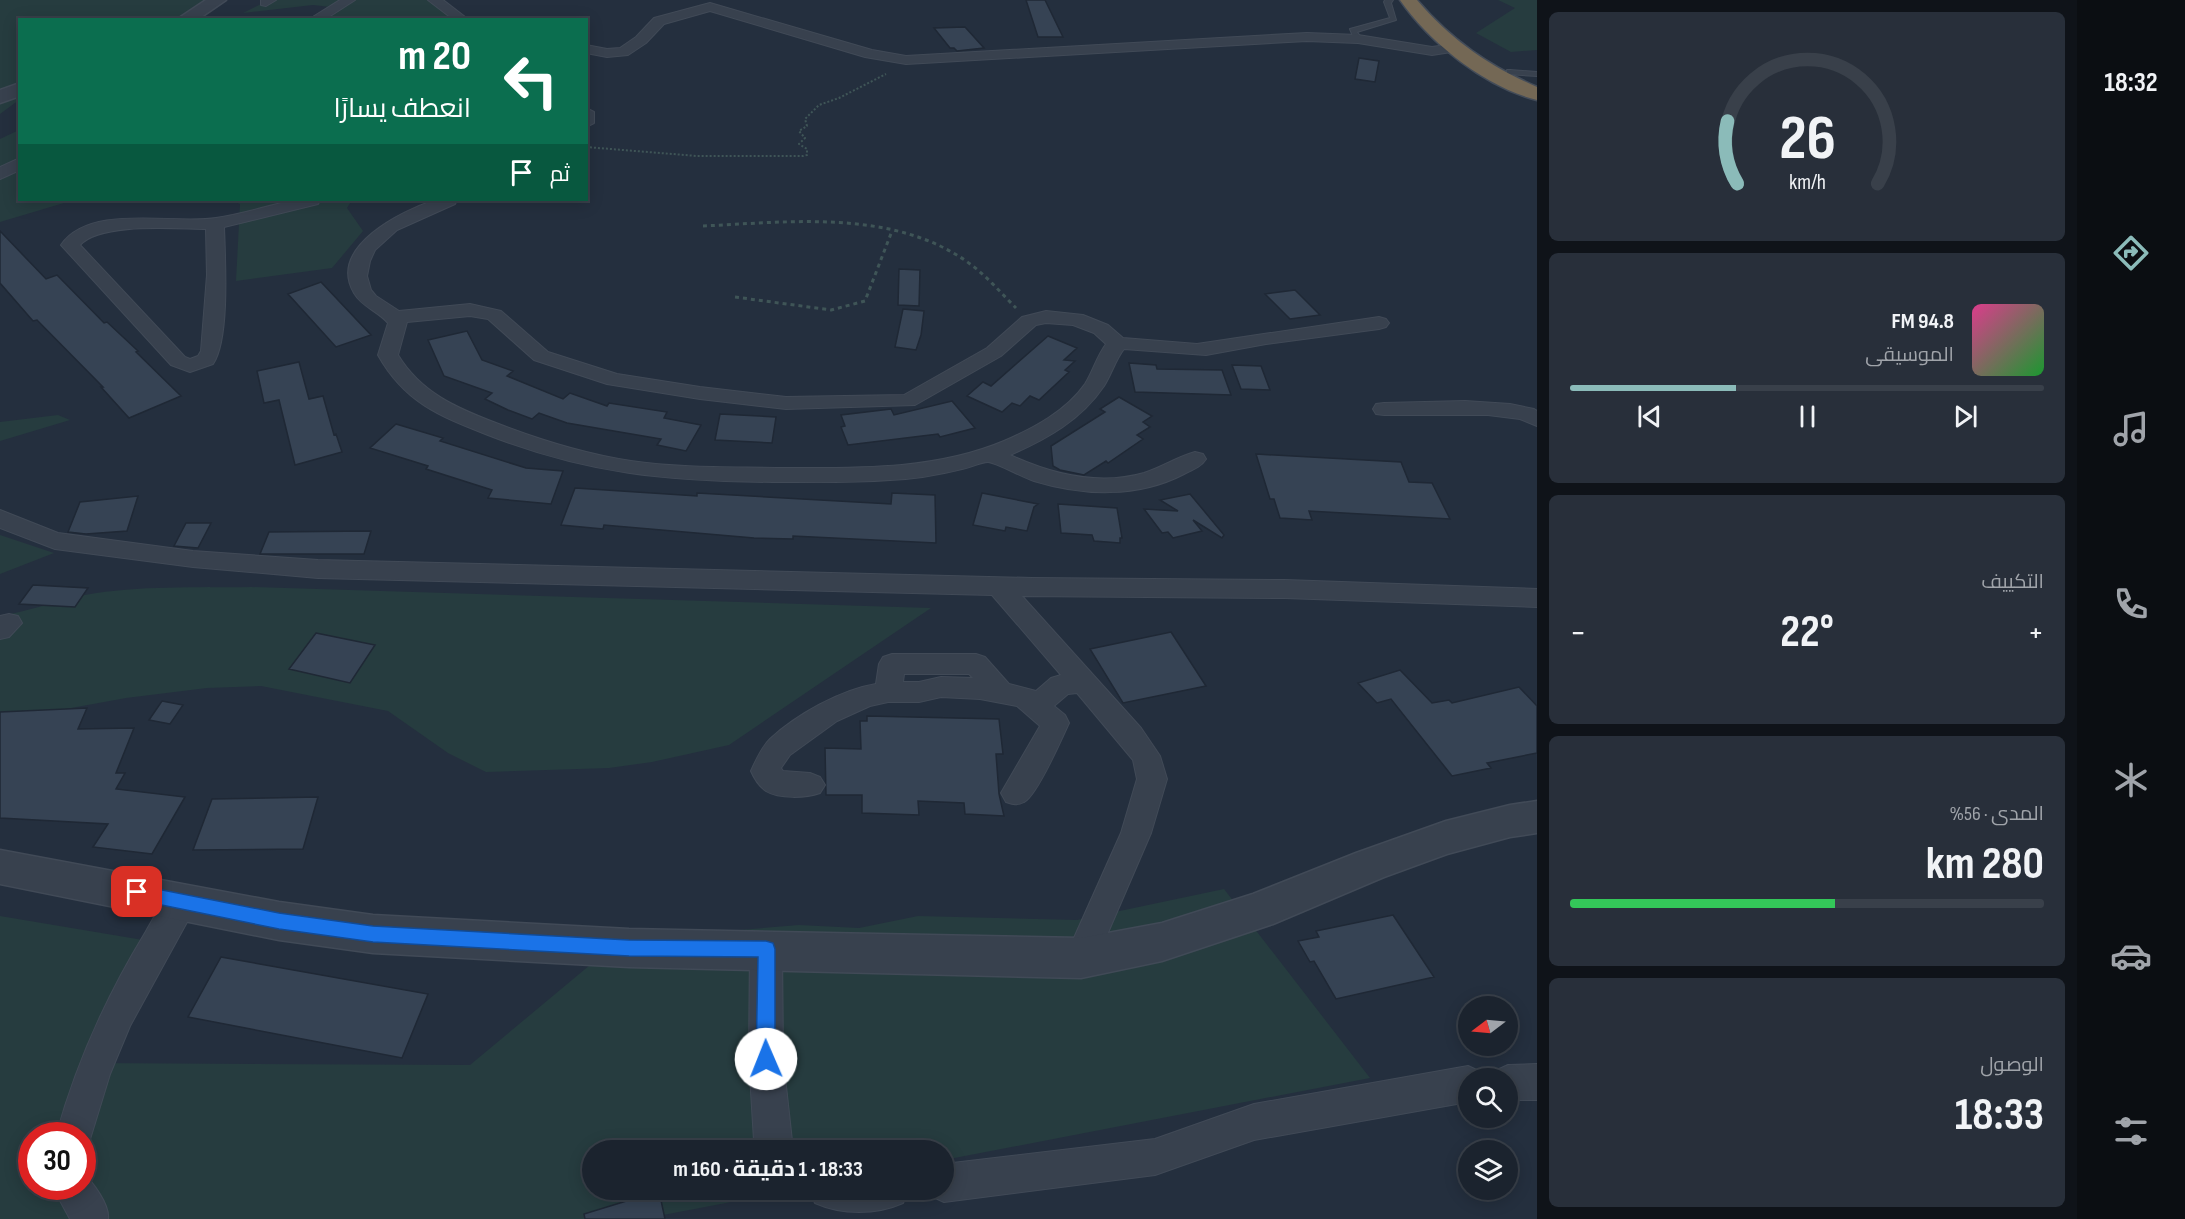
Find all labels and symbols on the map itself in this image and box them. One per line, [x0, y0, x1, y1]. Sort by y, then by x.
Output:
pin [111, 866, 162, 917]
north arrow [1458, 996, 1518, 1056]
position arrow [734, 1027, 798, 1091]
speed limit sign: 30 [18, 1122, 96, 1200]

